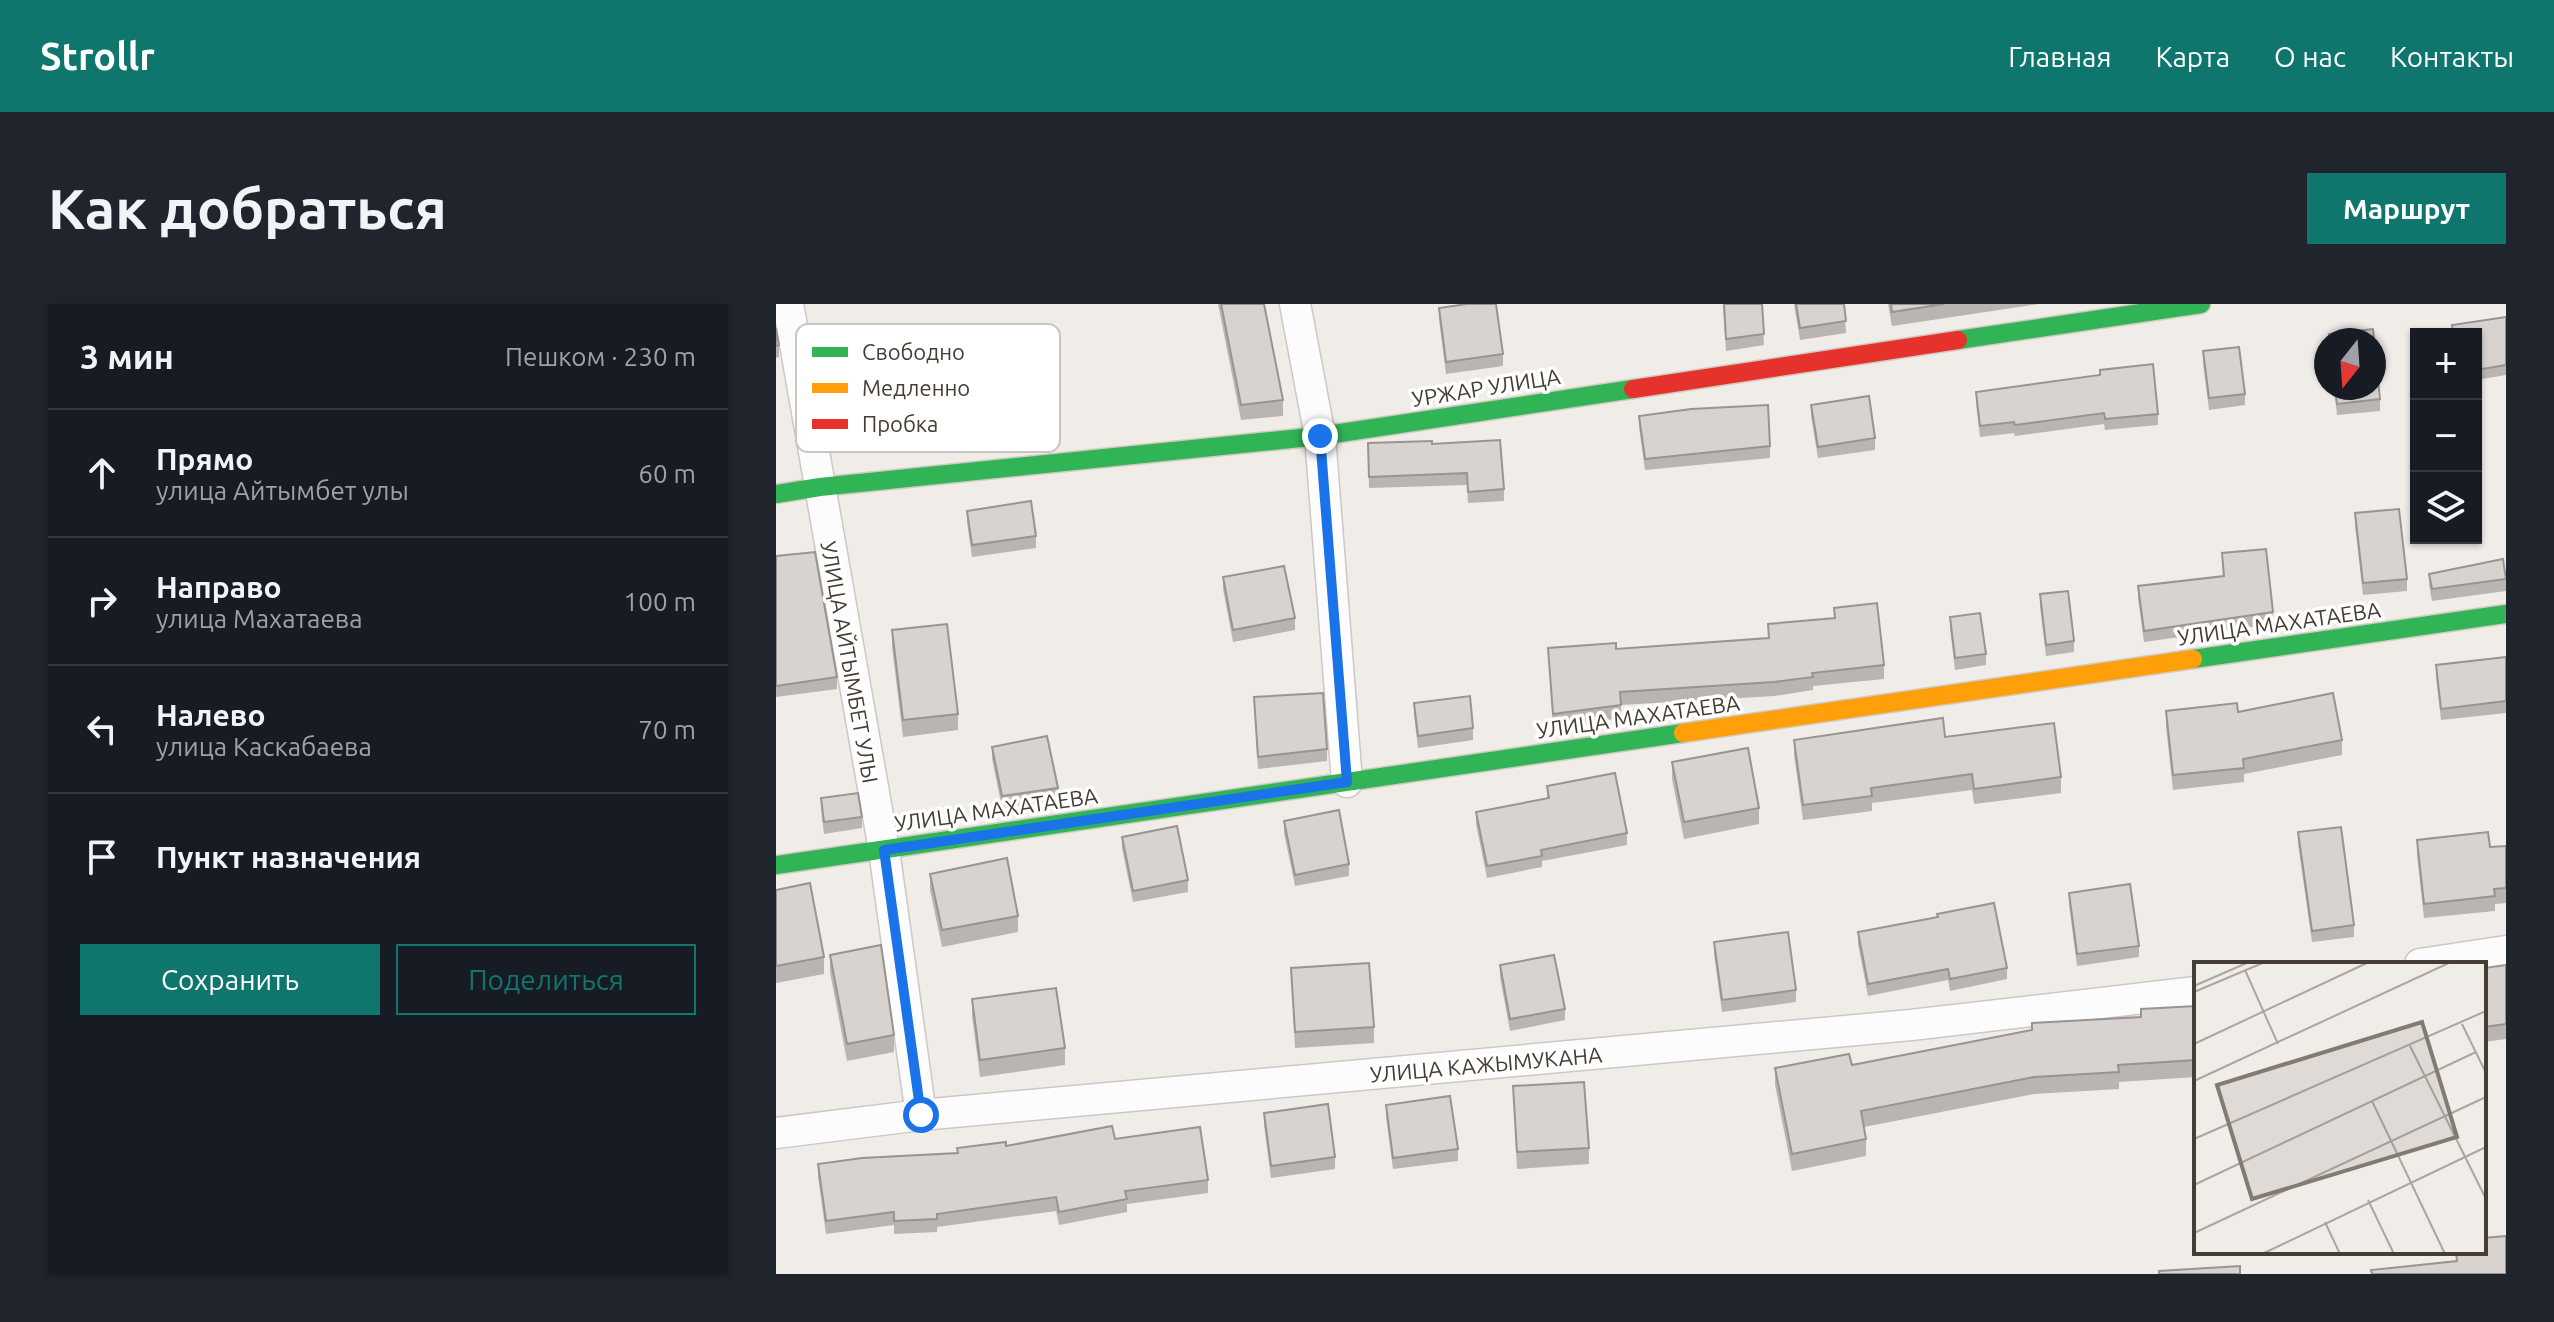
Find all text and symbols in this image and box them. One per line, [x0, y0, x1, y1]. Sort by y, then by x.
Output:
text: Strollr [40, 35, 155, 77]
text: Главная [2008, 41, 2111, 72]
text: Карта [2155, 41, 2230, 72]
text: О нас [2274, 41, 2346, 72]
text: Контакты [2390, 41, 2514, 72]
button: Маршрут [2307, 173, 2506, 244]
text: Как добраться [48, 177, 447, 240]
legend [796, 324, 1060, 452]
north arrow [2314, 328, 2386, 400]
map controls [2410, 328, 2482, 544]
button: + [2410, 328, 2482, 400]
text: 3 мин [80, 337, 174, 375]
text: Свободно [862, 339, 965, 364]
text: Пешком · 230 m [505, 342, 696, 371]
street label: УРЖАР УЛИЦА [1410, 363, 1563, 411]
text: Медленно [862, 375, 970, 400]
button: − [2410, 400, 2482, 472]
text: Пробка [862, 411, 938, 436]
route end [1302, 418, 1338, 454]
text: Прямо [156, 442, 253, 476]
icon: ahead [80, 451, 124, 495]
text: 60 m [638, 459, 696, 488]
button: layers [2410, 472, 2482, 544]
text: улица Айтымбет улы [156, 476, 409, 505]
street label: УЛИЦА АЙТЫМБЕТ УЛЫ [816, 539, 884, 785]
text: Направо [156, 570, 282, 604]
icon: right [80, 579, 124, 623]
text: 100 m [624, 587, 696, 616]
street label: УЛИЦА МАХАТАЕВА [2176, 596, 2383, 650]
text: улица Махатаева [156, 604, 363, 633]
street label: УЛИЦА МАХАТАЕВА [1535, 689, 1742, 743]
text: Налево [156, 698, 266, 732]
icon: left [80, 707, 124, 751]
text: 70 m [638, 715, 696, 744]
text: улица Каскабаева [156, 732, 372, 761]
street label: УЛИЦА МАХАТАЕВА [893, 782, 1100, 836]
icon: arrive [80, 835, 124, 879]
text: Пункт назначения [156, 840, 421, 874]
button: Сохранить [80, 944, 380, 1015]
button: Поделиться [396, 944, 696, 1015]
inset map [2194, 962, 2486, 1254]
street label: УЛИЦА КАЖЫМУКАНА [1369, 1041, 1604, 1087]
route start [903, 1097, 939, 1133]

